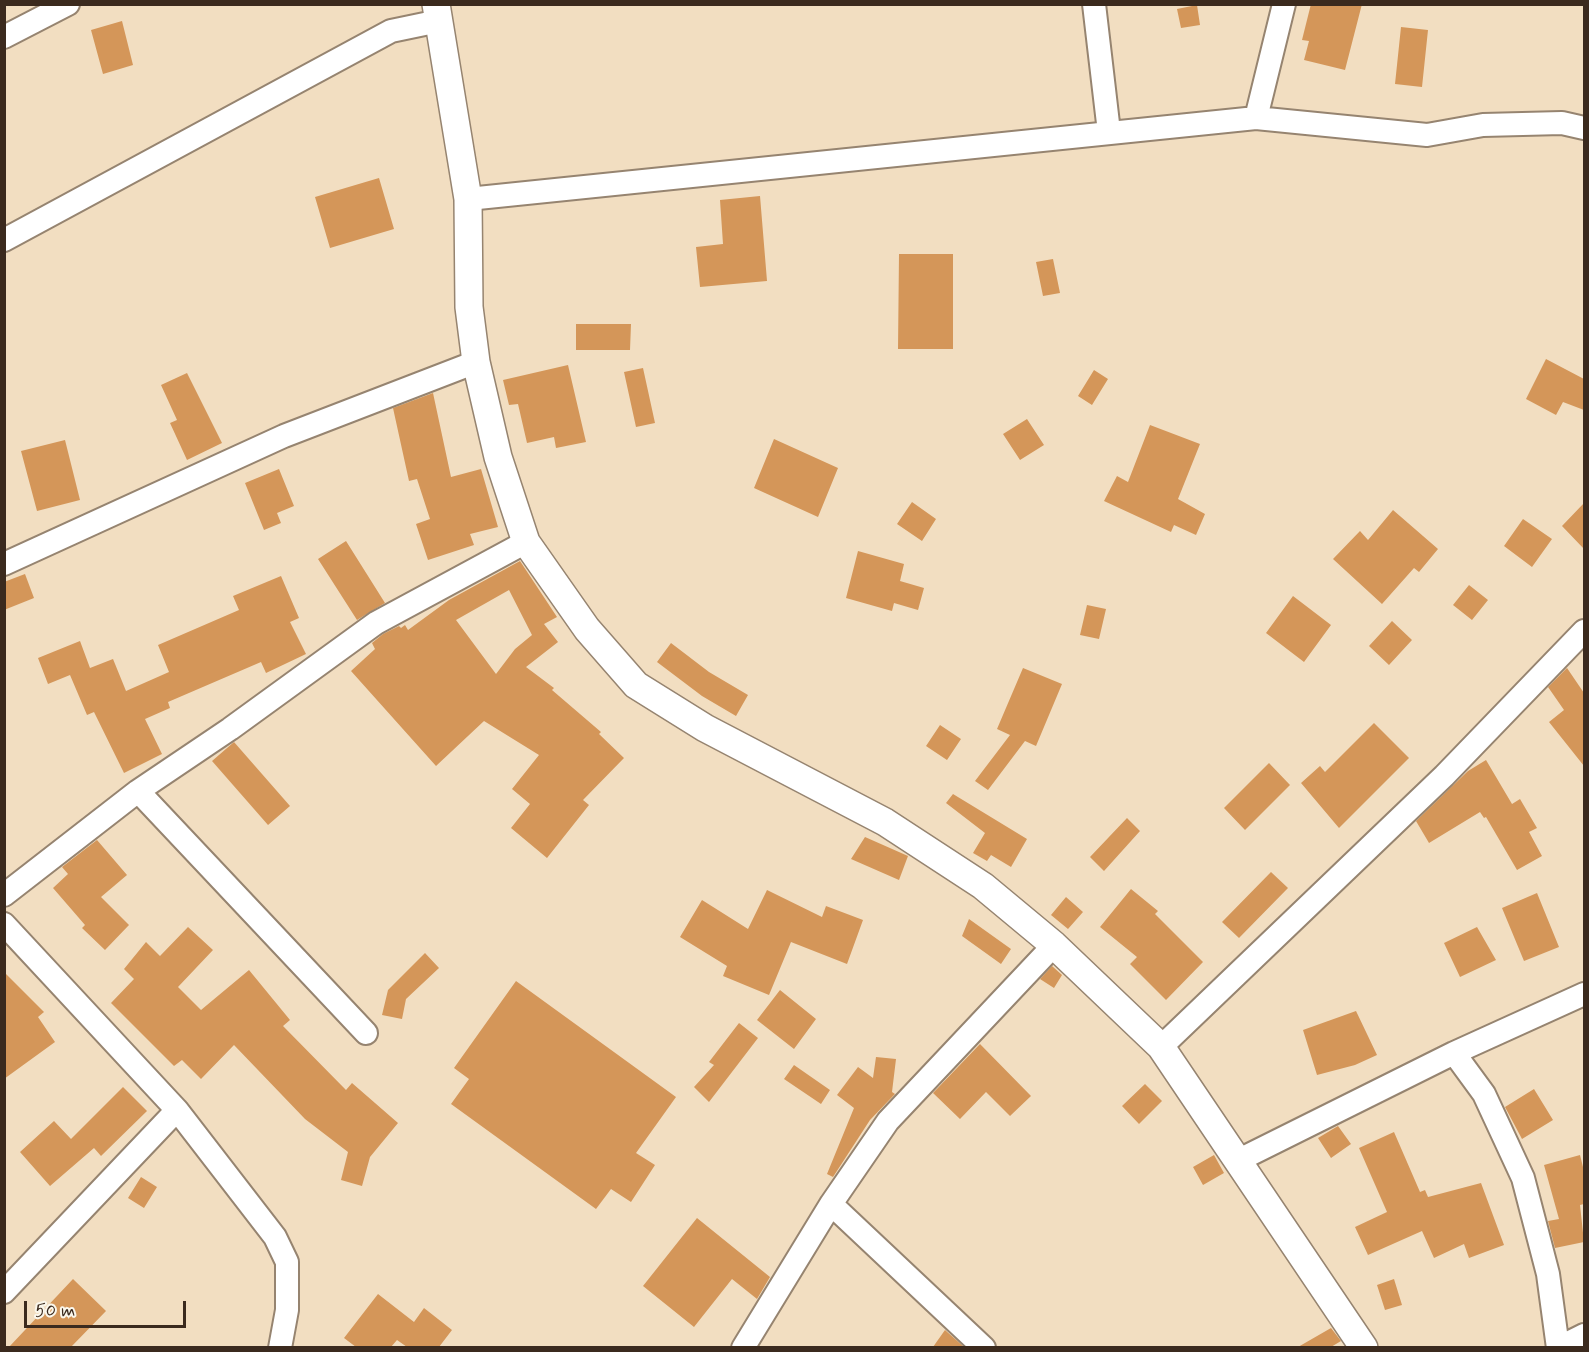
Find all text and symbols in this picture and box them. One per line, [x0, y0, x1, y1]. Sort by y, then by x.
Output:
scale bar [27, 1289, 189, 1327]
text: 50 m [35, 1299, 75, 1323]

